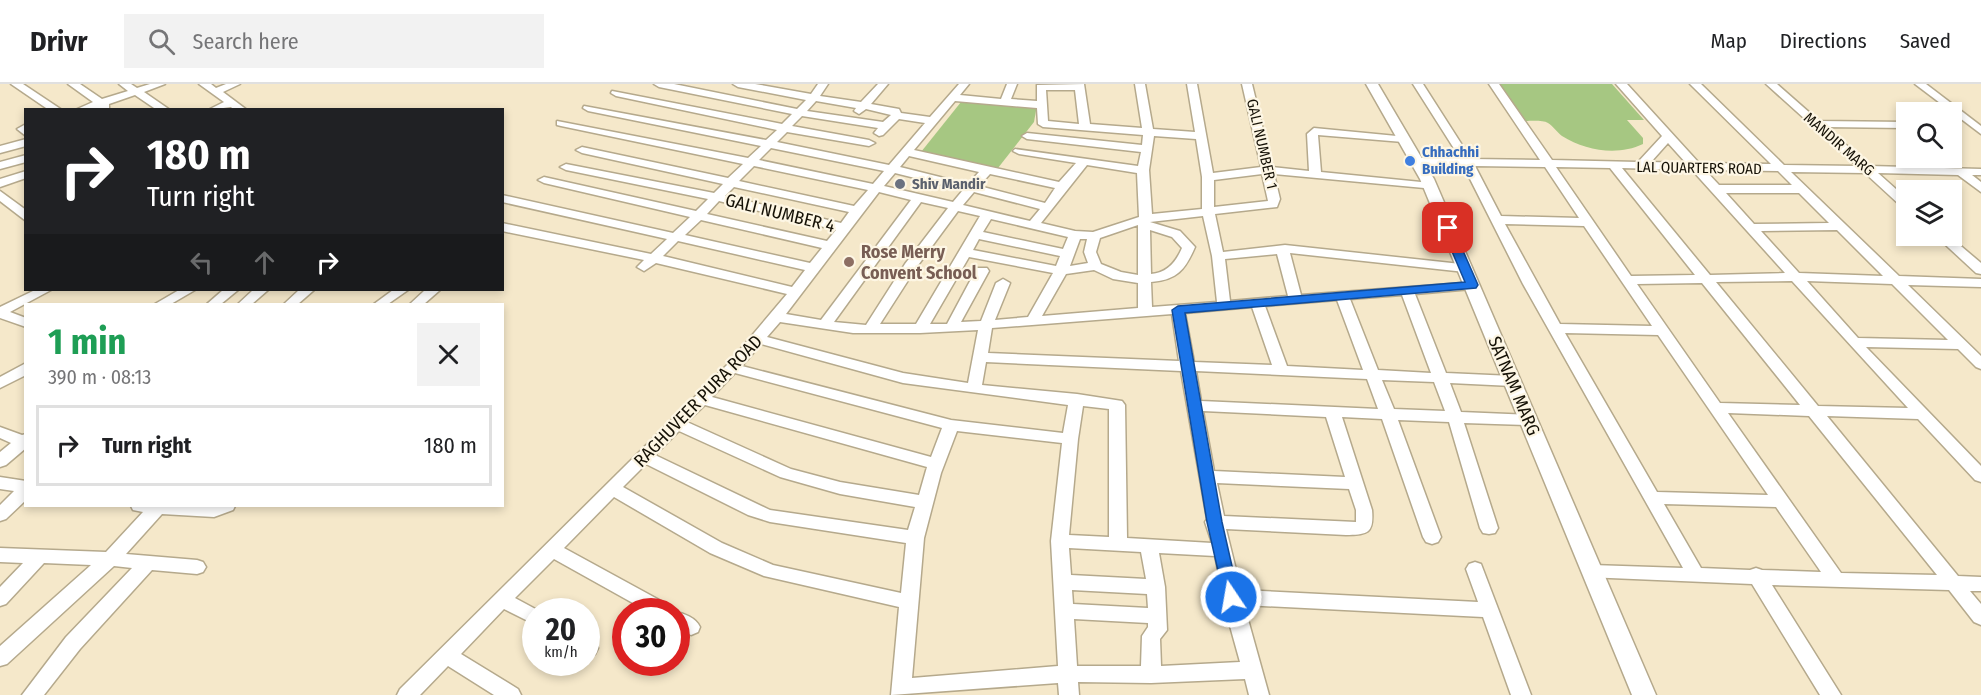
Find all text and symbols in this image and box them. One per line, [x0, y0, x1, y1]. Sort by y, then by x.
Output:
search box [124, 14, 544, 68]
text: Drivr [30, 25, 88, 58]
icon: search [145, 25, 178, 58]
text: Search here [193, 28, 299, 55]
text: Map [1710, 28, 1747, 54]
text: Directions [1780, 28, 1867, 54]
text: Saved [1900, 28, 1951, 54]
street label: GALI NUMBER 1 [1243, 97, 1281, 191]
map controls [1896, 102, 1962, 246]
button: search [1896, 102, 1962, 168]
street label: MANDIR MARG [1800, 109, 1878, 179]
text: 180 m [147, 130, 251, 180]
icon: right [48, 132, 126, 210]
place label: Chhachhi Building [1422, 143, 1479, 178]
marker: Chhachhi Building [1403, 154, 1417, 168]
street label: LAL QUARTERS ROAD [1636, 158, 1762, 178]
place label: Shiv Mandir [912, 175, 986, 193]
marker: Shiv Mandir [893, 177, 907, 191]
button: layers [1896, 180, 1962, 246]
text: Turn right [147, 181, 255, 213]
street label: GALI NUMBER 4 [723, 189, 837, 237]
pin [1422, 202, 1473, 253]
icon: arrive [1431, 211, 1464, 244]
place label: Rose Merry Convent School [861, 241, 977, 284]
icon: left [185, 246, 218, 279]
icon: ahead [248, 246, 281, 279]
icon: right [311, 246, 344, 279]
marker: Rose Merry Convent School [842, 255, 856, 269]
text: 1 min [48, 320, 126, 364]
button: close [417, 323, 480, 386]
street label: RAGHUVEER PURA ROAD [629, 330, 767, 472]
street label: SATNAM MARG [1483, 333, 1545, 439]
text: 390 m · 08:13 [48, 365, 151, 389]
icon: right [51, 429, 84, 462]
text: Turn right [102, 432, 191, 459]
text: 180 m [424, 432, 477, 459]
position arrow [1199, 565, 1263, 629]
speed limit sign: 30 [612, 598, 690, 676]
text: 20 [546, 612, 576, 648]
text: km/h [544, 643, 578, 661]

